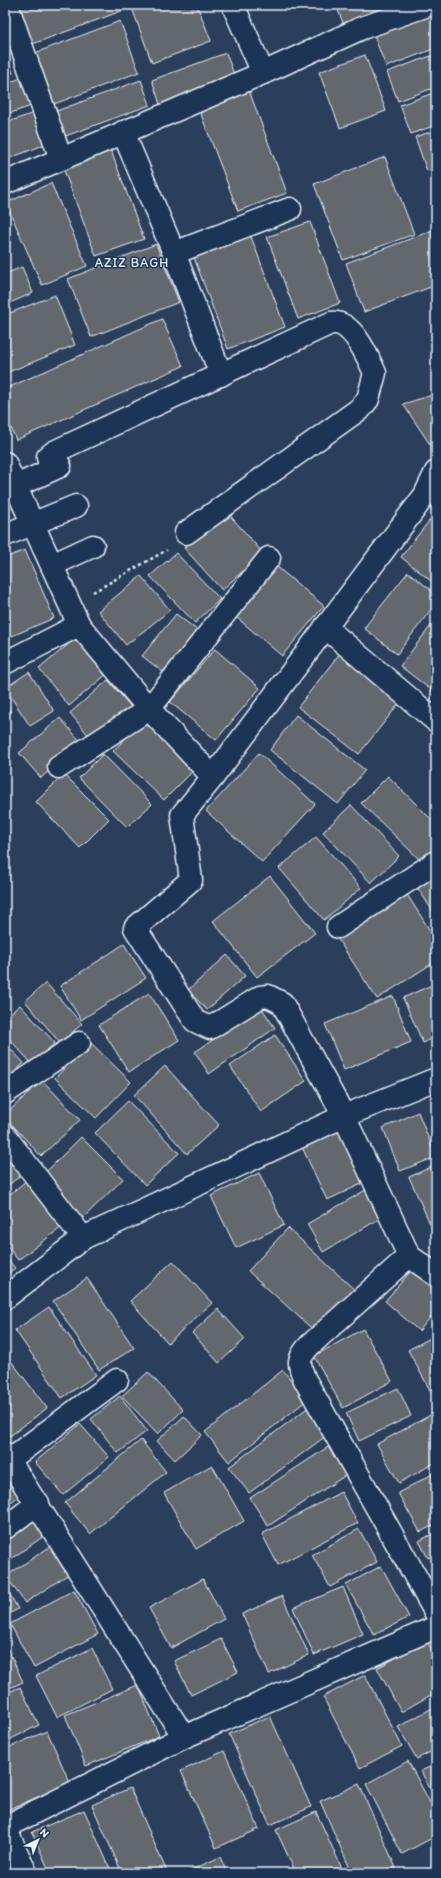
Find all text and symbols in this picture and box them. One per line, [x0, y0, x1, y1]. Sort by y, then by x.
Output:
district label: AZIZ BAGH [95, 255, 169, 270]
north arrow [18, 1820, 58, 1860]
text: N [37, 1826, 52, 1840]

